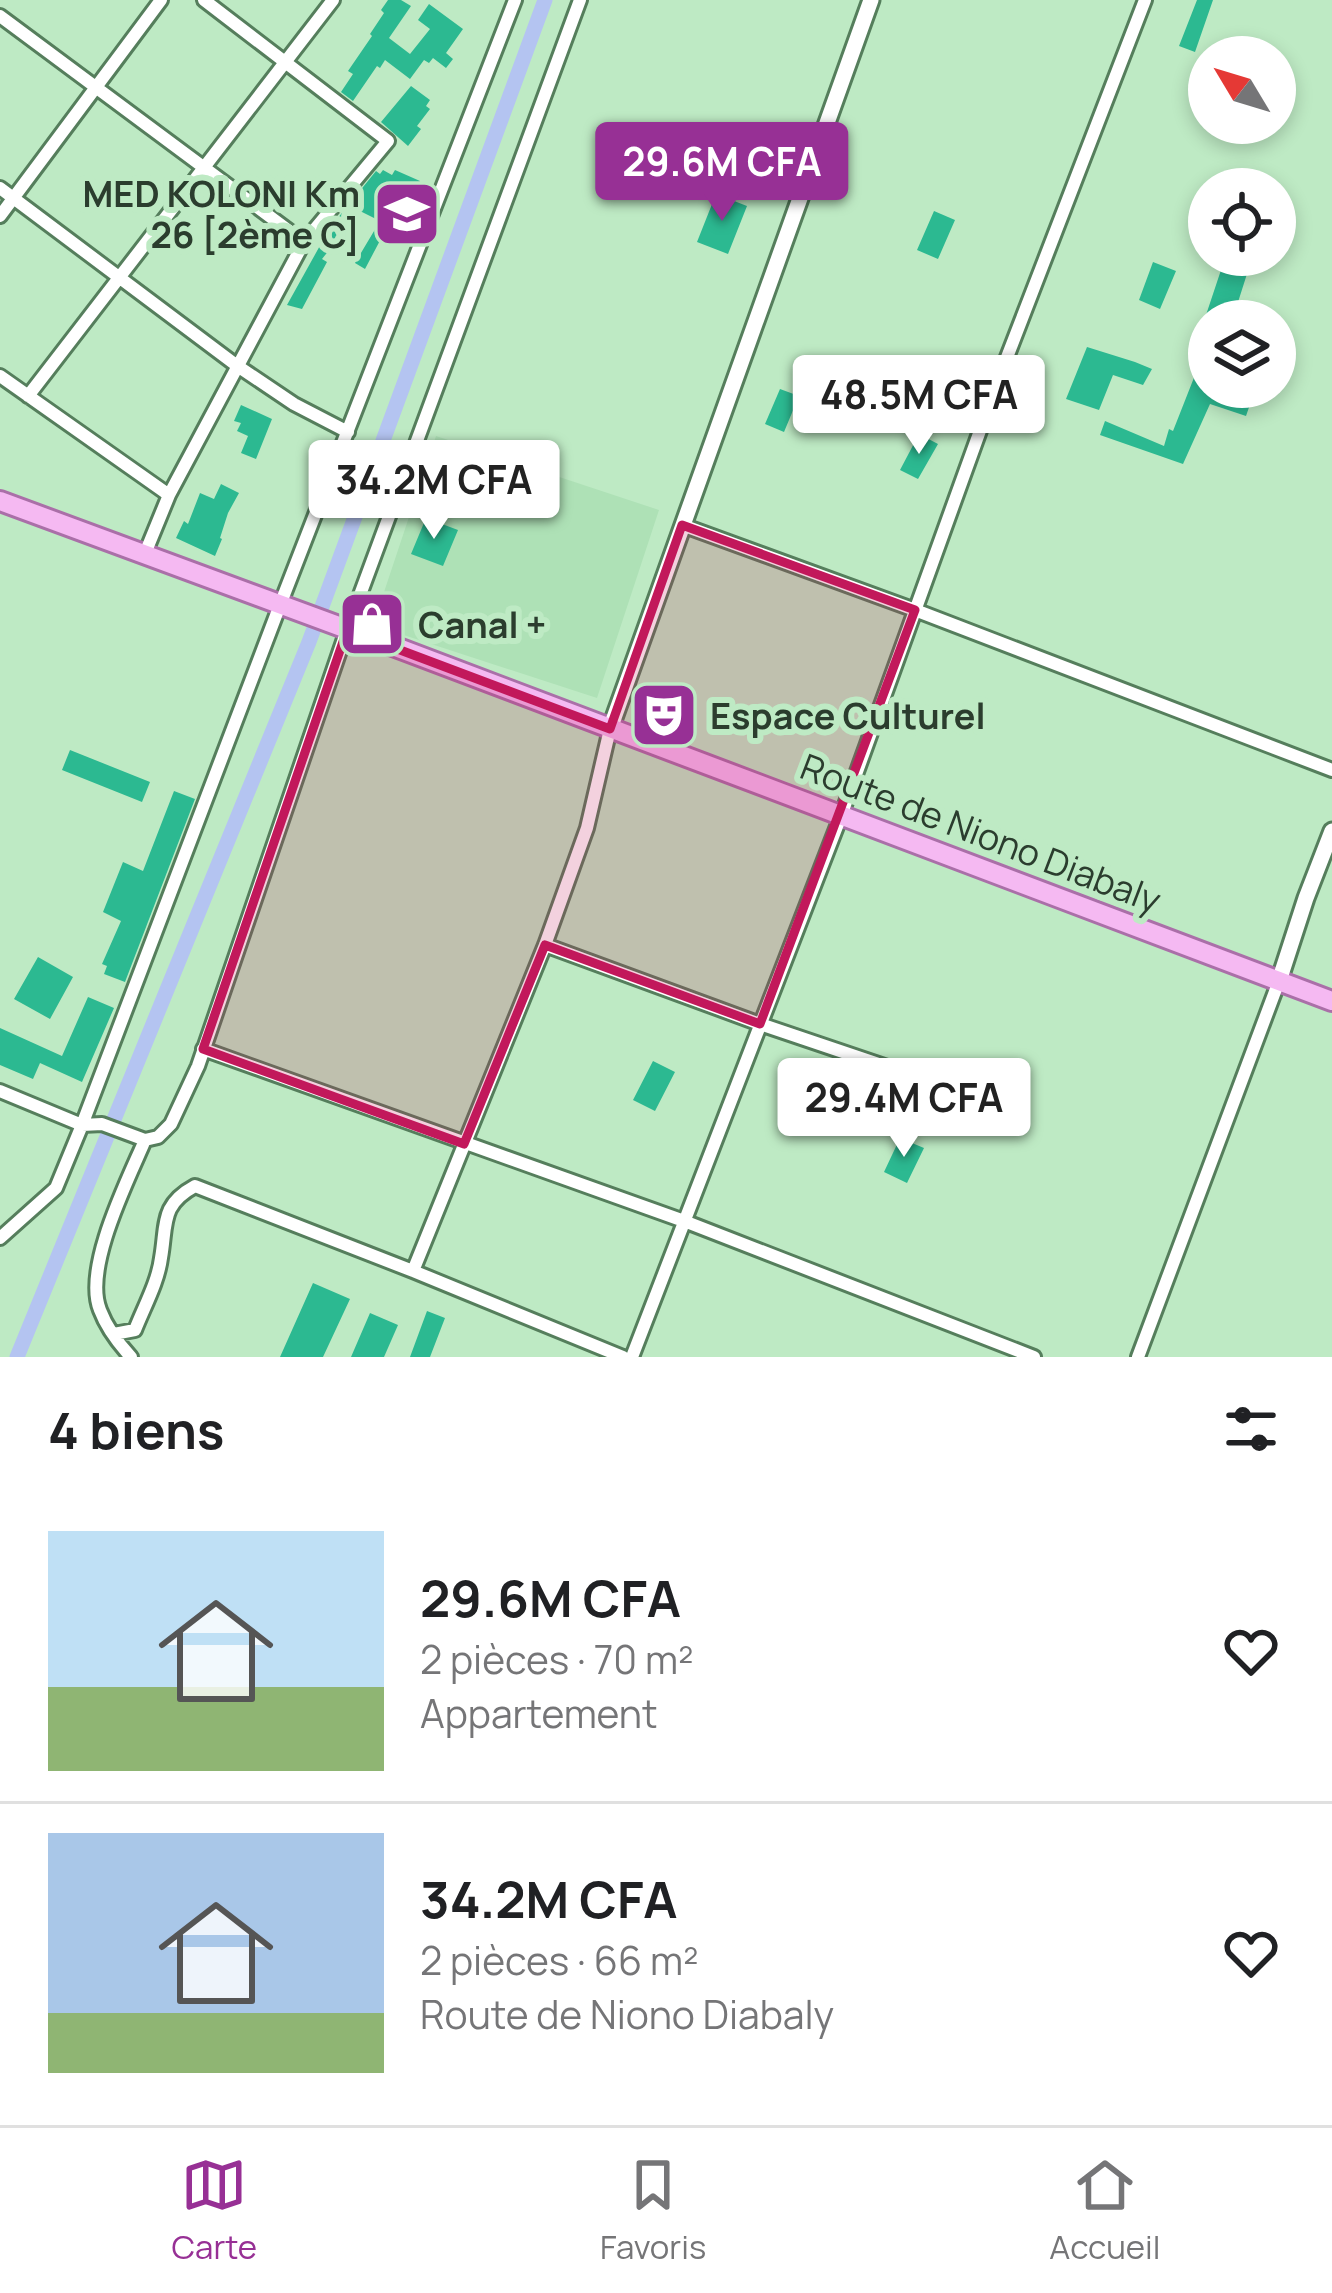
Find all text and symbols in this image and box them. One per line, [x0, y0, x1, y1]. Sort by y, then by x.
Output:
north arrow [1188, 36, 1296, 144]
map controls [1188, 36, 1296, 408]
pin: 29.6M CFA [585, 122, 859, 224]
text: 29.6M CFA [622, 134, 822, 188]
button: locate [1188, 168, 1296, 276]
place label: MED KOLONI Km 26 [2ème C] [83, 169, 360, 259]
school or university icon: MED KOLONI Km 26 [2ème C] [372, 179, 442, 249]
button: layers [1188, 300, 1296, 408]
pin: 48.5M CFA [782, 355, 1056, 457]
text: 48.5M CFA [820, 367, 1018, 421]
pin: 34.2M CFA [297, 440, 571, 542]
text: 34.2M CFA [336, 452, 532, 506]
shop icon: Canal + [337, 589, 407, 659]
place label: Canal + [418, 600, 546, 649]
theatre icon: Espace Culturel [629, 680, 699, 750]
place label: Espace Culturel [710, 691, 986, 740]
street label: Route de Niono Diabaly [794, 742, 1168, 924]
pin: 29.4M CFA [767, 1058, 1041, 1160]
text: 29.4M CFA [805, 1070, 1003, 1124]
text: 4 biens [48, 1395, 224, 1464]
icon: filters [1218, 1396, 1284, 1462]
text: 29.6M CFA [420, 1563, 681, 1632]
icon: home [144, 1579, 288, 1723]
icon: heart [1218, 1618, 1284, 1684]
text: 2 pièces · 70 m² [420, 1632, 694, 1686]
text: Appartement [420, 1686, 658, 1740]
text: 34.2M CFA [420, 1864, 677, 1933]
icon: home [144, 1881, 288, 2025]
icon: heart [1218, 1920, 1284, 1986]
text: 2 pièces · 66 m² [420, 1933, 699, 1987]
text: Route de Niono Diabaly [420, 1987, 834, 2041]
tab: Carte [171, 2152, 257, 2269]
tab: Favoris [600, 2152, 706, 2269]
tab: Accueil [1049, 2152, 1161, 2269]

